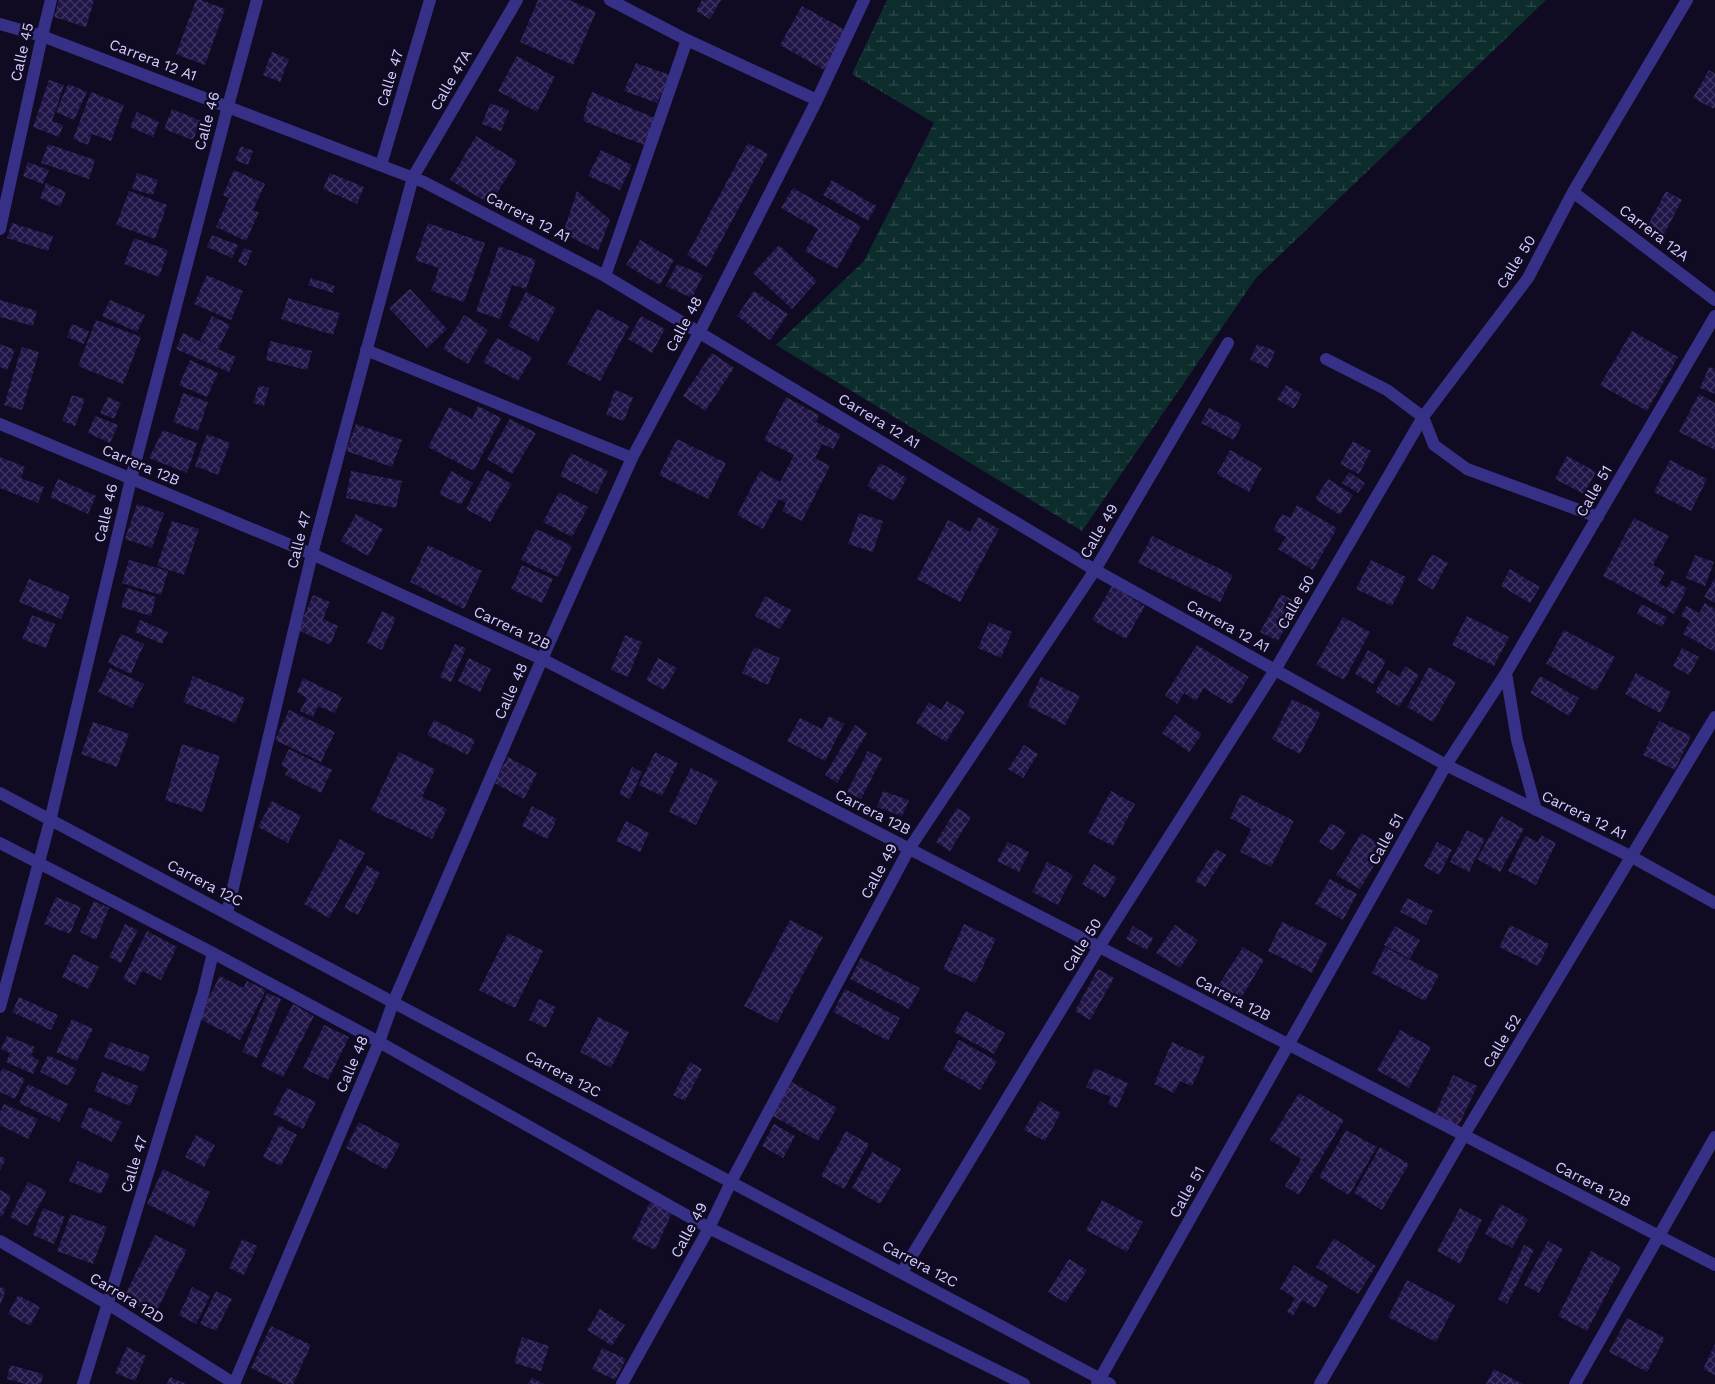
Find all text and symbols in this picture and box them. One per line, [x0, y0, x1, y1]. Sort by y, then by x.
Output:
street label: Calle 45 [7, 21, 37, 83]
street label: Carrera 12 A1 [107, 35, 199, 85]
street label: Calle 47A [426, 46, 476, 114]
street label: Calle 47 [373, 47, 407, 109]
street label: Calle 46 [191, 90, 223, 152]
street label: Carrera 12 A1 [483, 188, 573, 246]
street label: Carrera 12A [1616, 201, 1693, 265]
street label: Calle 50 [1493, 232, 1539, 292]
street label: Calle 48 [662, 293, 706, 355]
street label: Carrera 12 A1 [835, 390, 923, 452]
street label: Carrera 12B [99, 441, 183, 489]
street label: Calle 51 [1572, 462, 1616, 520]
street label: Calle 46 [90, 482, 122, 544]
street label: Calle 49 [1076, 500, 1122, 562]
street label: Calle 47 [283, 509, 315, 571]
street label: Calle 50 [1273, 572, 1319, 632]
street label: Carrera 12 A1 [1183, 596, 1273, 656]
street label: Carrera 12B [471, 602, 553, 654]
street label: Calle 48 [491, 660, 531, 722]
street label: Carrera 12B [832, 785, 914, 839]
street label: Carrera 12 A1 [1539, 787, 1629, 843]
street label: Calle 51 [1364, 810, 1408, 868]
street label: Calle 49 [857, 840, 901, 902]
street label: Carrera 12C [164, 856, 246, 910]
street label: Calle 50 [1059, 915, 1105, 975]
street label: Carrera 12B [1192, 971, 1274, 1025]
street label: Calle 52 [1479, 1011, 1525, 1071]
street label: Calle 48 [332, 1033, 372, 1095]
street label: Carrera 12C [522, 1047, 604, 1101]
street label: Calle 47 [117, 1133, 151, 1195]
street label: Carrera 12B [1552, 1157, 1634, 1211]
street label: Calle 51 [1165, 1163, 1209, 1221]
street label: Calle 49 [667, 1199, 711, 1261]
street label: Carrera 12C [879, 1237, 961, 1291]
street label: Carrera 12D [86, 1269, 168, 1327]

